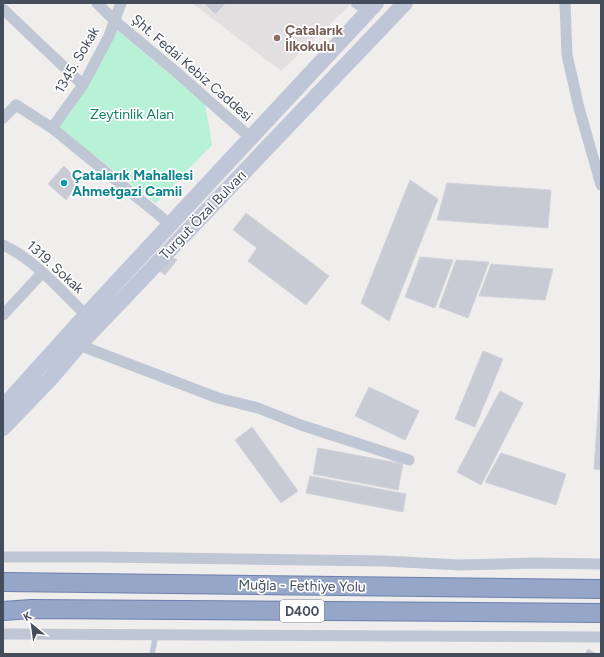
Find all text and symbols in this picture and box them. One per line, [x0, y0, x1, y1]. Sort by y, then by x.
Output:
street label: Şht. Fedai Kebiz Caddesi [128, 11, 256, 125]
place label: Çatalarık İlkokulu [285, 22, 343, 55]
street label: 1345. Sokak [51, 24, 103, 96]
marker: Çatalarık İlkokulu [272, 33, 282, 43]
park label: Zeytinlik Alan [90, 106, 174, 123]
place label: Çatalarık Mahallesi Ahmetgazi Camii [72, 167, 193, 200]
street label: Turgut Özal Bulvarı [156, 167, 250, 263]
marker: Çatalarık Mahallesi Ahmetgazi Camii [59, 178, 69, 188]
street label: 1319. Sokak [23, 237, 87, 297]
street label: Muğla - Fethiye Yolu [238, 576, 366, 596]
road number: D400 [280, 600, 324, 622]
north arrow [12, 605, 52, 645]
text: K [21, 609, 34, 624]

